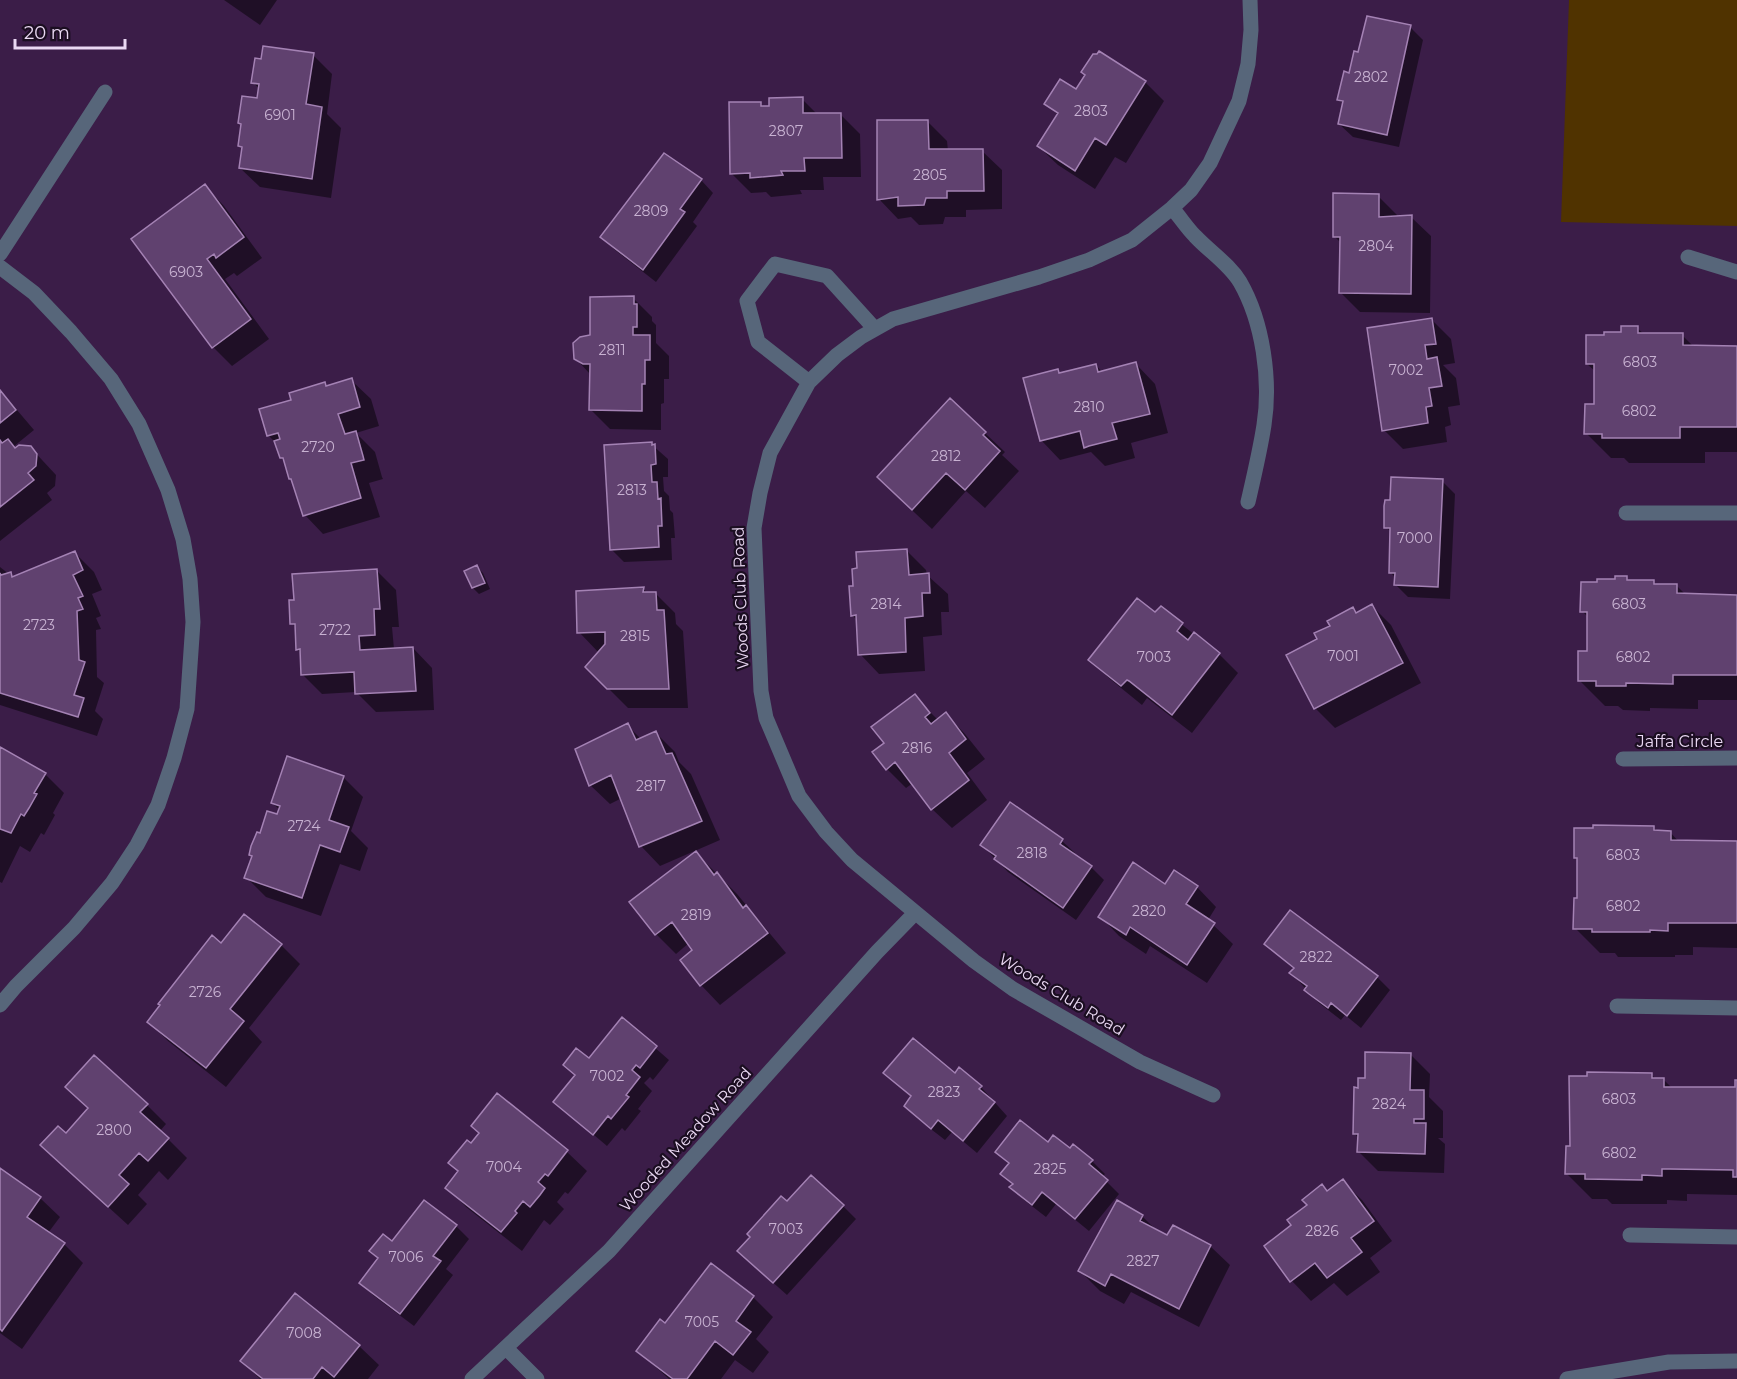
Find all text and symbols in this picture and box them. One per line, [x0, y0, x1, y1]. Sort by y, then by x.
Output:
scale bar [15, 12, 124, 50]
text: 20 m [24, 22, 70, 44]
house number: 2802 [1354, 68, 1388, 86]
house number: 2803 [1074, 102, 1108, 120]
house number: 6901 [264, 106, 296, 124]
house number: 2807 [769, 122, 803, 140]
house number: 2805 [913, 166, 947, 184]
house number: 2809 [634, 202, 668, 220]
house number: 2804 [1358, 237, 1394, 255]
house number: 6903 [169, 263, 203, 281]
house number: 2811 [599, 341, 626, 359]
house number: 6803 [1623, 353, 1657, 371]
house number: 7002 [1389, 361, 1423, 379]
house number: 2810 [1073, 398, 1105, 416]
house number: 6802 [1622, 402, 1656, 420]
house number: 2720 [301, 438, 335, 456]
house number: 2812 [931, 447, 961, 465]
house number: 2813 [617, 481, 647, 499]
street label: Woods Club Road [729, 526, 752, 670]
house number: 7000 [1397, 529, 1433, 547]
house number: 2814 [870, 595, 902, 613]
house number: 6803 [1612, 595, 1646, 613]
house number: 2723 [23, 616, 55, 634]
house number: 2722 [319, 621, 351, 639]
house number: 2815 [620, 627, 650, 645]
house number: 7001 [1327, 647, 1359, 665]
house number: 7003 [1137, 648, 1171, 666]
house number: 6802 [1616, 648, 1650, 666]
street label: Jaffa Circle [1636, 732, 1723, 751]
house number: 2816 [902, 739, 933, 757]
house number: 2817 [636, 777, 666, 795]
house number: 2724 [287, 817, 321, 835]
house number: 2818 [1017, 844, 1048, 862]
house number: 6803 [1606, 846, 1640, 864]
house number: 6802 [1606, 897, 1640, 915]
house number: 2820 [1132, 902, 1166, 920]
house number: 2819 [681, 906, 711, 924]
house number: 2822 [1300, 948, 1332, 966]
street label: Woods Club Road [996, 949, 1128, 1039]
house number: 2726 [189, 983, 222, 1001]
street label: Wooded Meadow Road [616, 1063, 755, 1215]
house number: 7002 [590, 1067, 624, 1085]
house number: 2823 [928, 1083, 960, 1101]
house number: 6803 [1602, 1090, 1636, 1108]
house number: 2824 [1372, 1095, 1407, 1113]
house number: 2800 [96, 1121, 132, 1139]
house number: 6802 [1602, 1144, 1636, 1162]
house number: 7004 [486, 1158, 523, 1176]
house number: 2825 [1034, 1160, 1066, 1178]
house number: 7003 [769, 1220, 803, 1238]
house number: 2826 [1305, 1222, 1339, 1240]
house number: 7006 [388, 1248, 424, 1266]
house number: 2827 [1126, 1252, 1160, 1270]
house number: 7005 [685, 1313, 719, 1331]
house number: 7008 [286, 1324, 322, 1342]

